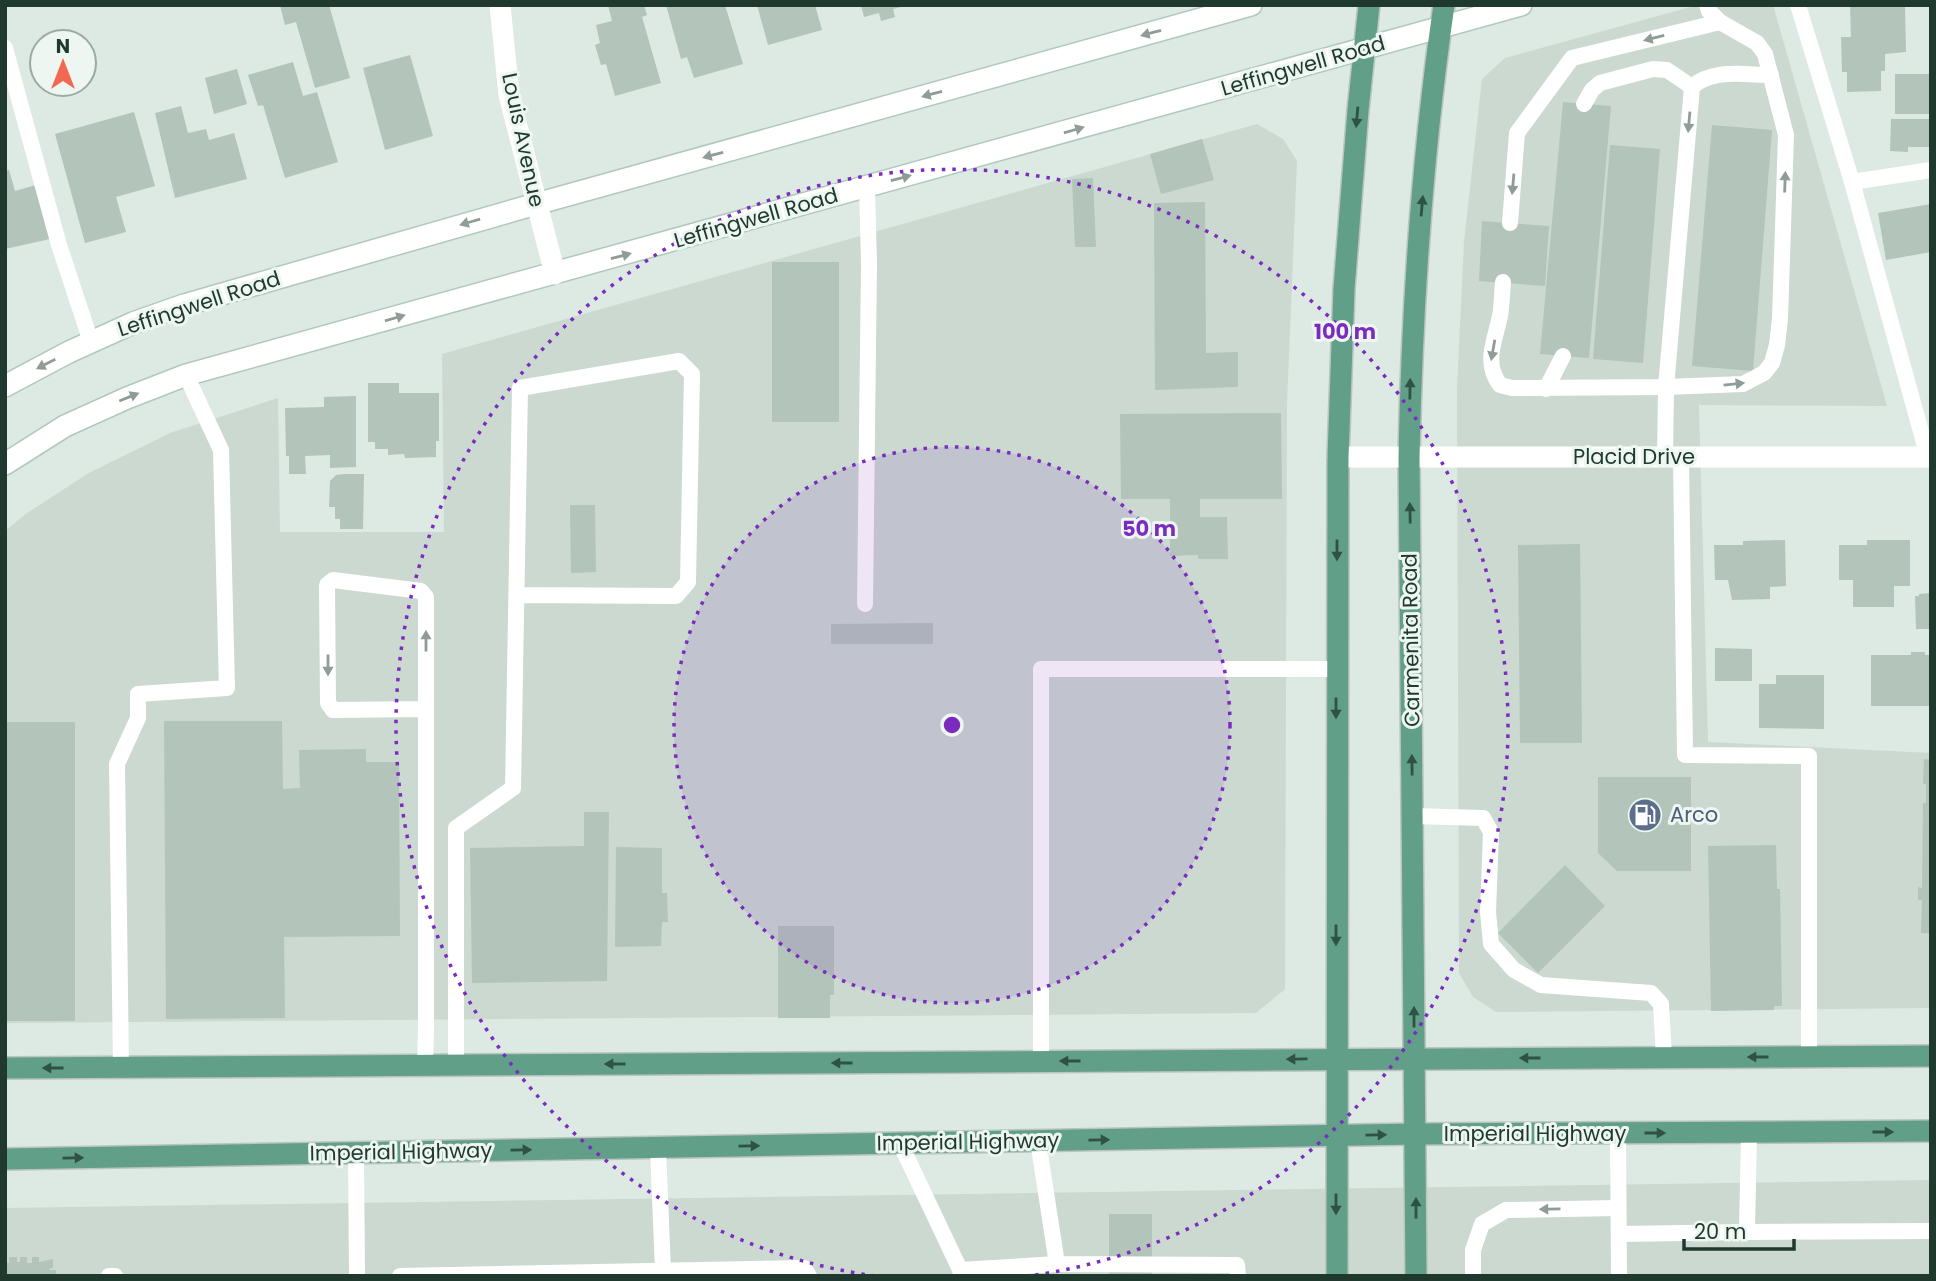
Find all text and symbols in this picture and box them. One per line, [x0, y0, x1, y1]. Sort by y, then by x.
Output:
north arrow [28, 28, 98, 98]
one-way arrow [1140, 28, 1162, 39]
street label: Leffingwell Road [1217, 28, 1388, 103]
text: N [56, 33, 70, 60]
one-way arrow [1642, 33, 1664, 44]
street label: Louis Avenue [495, 70, 552, 210]
one-way arrow [921, 89, 943, 100]
one-way arrow [1351, 106, 1362, 128]
one-way arrow [1683, 111, 1694, 133]
one-way arrow [1064, 124, 1085, 134]
one-way arrow [702, 150, 723, 160]
one-way arrow [1780, 171, 1791, 193]
one-way arrow [891, 172, 912, 182]
one-way arrow [1507, 173, 1518, 195]
street label: Leffingwell Road [670, 180, 841, 255]
one-way arrow [1416, 195, 1427, 217]
one-way arrow [460, 218, 481, 228]
one-way arrow [611, 250, 632, 260]
street label: Leffingwell Road [114, 264, 284, 344]
one-way arrow [385, 313, 406, 323]
text: 100 m [1314, 317, 1376, 346]
one-way arrow [1487, 339, 1498, 361]
one-way arrow [37, 358, 56, 370]
one-way arrow [1404, 378, 1416, 400]
one-way arrow [1723, 378, 1745, 389]
one-way arrow [119, 391, 140, 402]
street label: Placid Drive [1573, 442, 1695, 471]
one-way arrow [1404, 502, 1415, 524]
text: 50 m [1122, 514, 1176, 543]
one-way arrow [1331, 539, 1343, 561]
street label: Carmenita Road [1394, 553, 1427, 727]
one-way arrow [420, 629, 432, 651]
one-way arrow [322, 654, 334, 676]
one-way arrow [1330, 697, 1342, 719]
centre of rings [940, 713, 964, 737]
one-way arrow [1406, 754, 1418, 776]
fuel station icon: Arco [1626, 796, 1664, 834]
place label: Arco [1670, 800, 1718, 829]
one-way arrow [1330, 924, 1342, 946]
one-way arrow [1408, 1006, 1420, 1028]
one-way arrow [1747, 1051, 1769, 1063]
one-way arrow [1519, 1052, 1541, 1064]
one-way arrow [1286, 1054, 1308, 1065]
one-way arrow [1059, 1055, 1081, 1067]
one-way arrow [831, 1057, 853, 1069]
one-way arrow [604, 1058, 626, 1070]
one-way arrow [41, 1062, 63, 1074]
street label: Imperial Highway [1444, 1119, 1626, 1148]
street label: Imperial Highway [876, 1125, 1060, 1158]
one-way arrow [1872, 1126, 1894, 1137]
one-way arrow [1645, 1127, 1667, 1139]
one-way arrow [1365, 1129, 1387, 1141]
one-way arrow [1088, 1134, 1110, 1146]
street label: Imperial Highway [309, 1135, 493, 1168]
one-way arrow [738, 1140, 760, 1152]
one-way arrow [511, 1144, 533, 1156]
one-way arrow [63, 1152, 85, 1163]
one-way arrow [1330, 1193, 1342, 1215]
one-way arrow [1410, 1196, 1422, 1218]
one-way arrow [1539, 1204, 1561, 1215]
scale bar [1684, 1208, 1794, 1252]
text: 20 m [1694, 1217, 1747, 1246]

